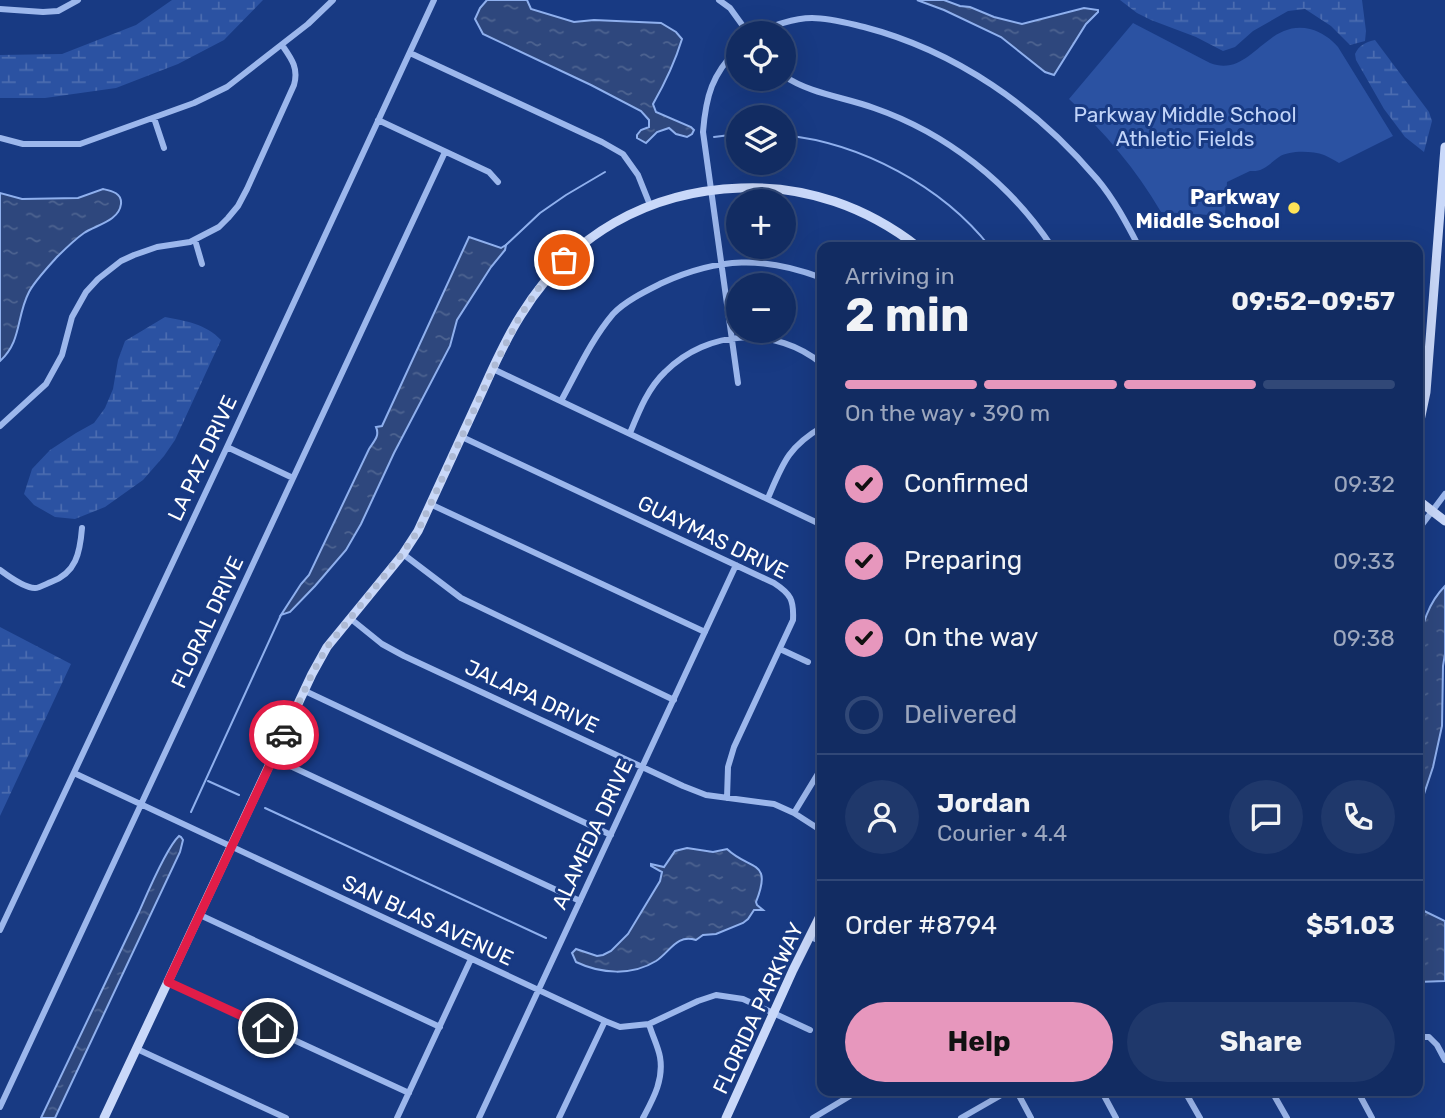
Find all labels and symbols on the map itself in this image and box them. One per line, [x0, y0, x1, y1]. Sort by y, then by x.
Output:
park label: Parkway Middle School Athletic Fields [1073, 102, 1297, 151]
place label: Parkway Middle School [1136, 184, 1280, 233]
marker: Parkway Middle School [1286, 200, 1302, 216]
pin [534, 230, 594, 290]
street label: LA PAZ DRIVE [162, 391, 242, 525]
street label: GUAYMAS DRIVE [634, 490, 792, 584]
street label: FLORAL DRIVE [166, 552, 248, 692]
street label: JALAPA DRIVE [461, 654, 603, 738]
courier [249, 700, 319, 770]
street label: ALAMEDA DRIVE [546, 755, 638, 913]
street label: SAN BLAS AVENUE [339, 869, 517, 971]
street label: FLORIDA PARKWAY [707, 918, 809, 1098]
pin [238, 998, 298, 1058]

